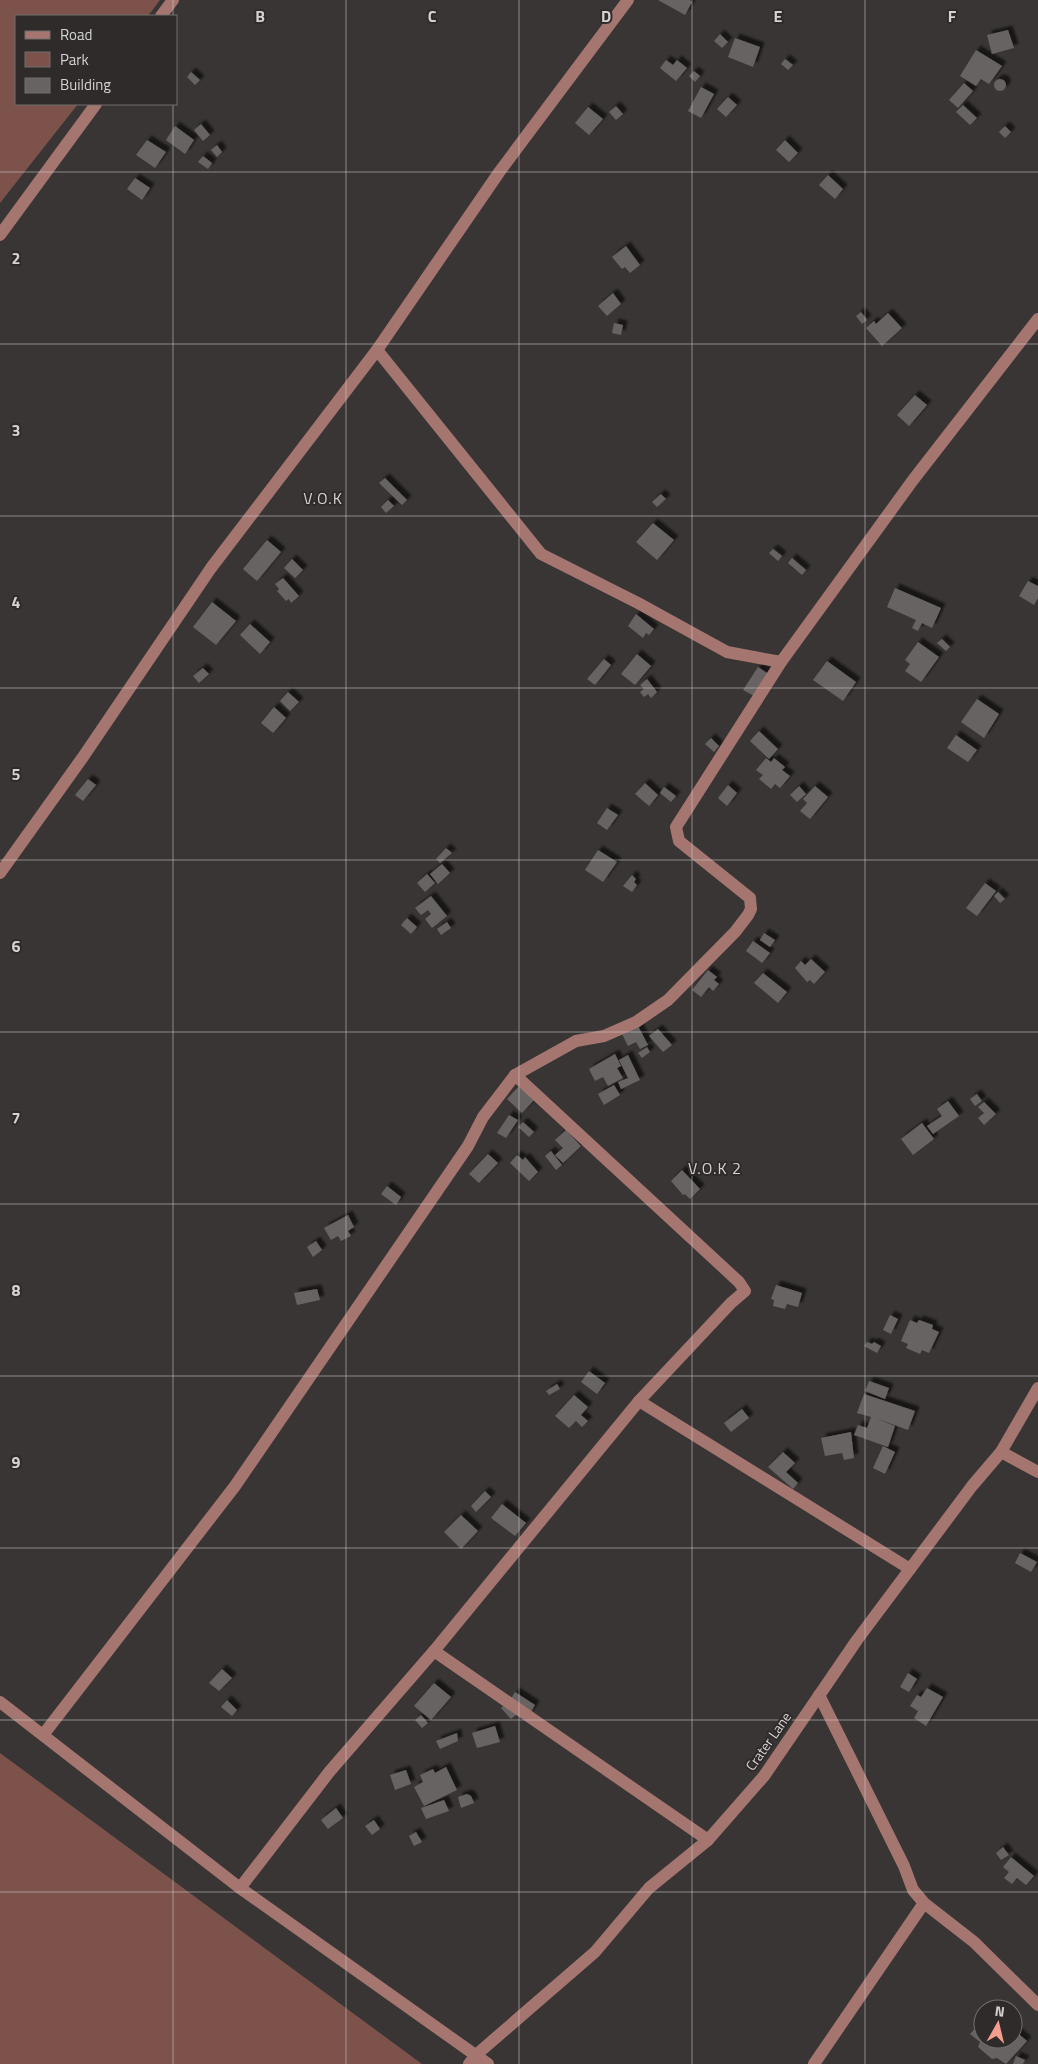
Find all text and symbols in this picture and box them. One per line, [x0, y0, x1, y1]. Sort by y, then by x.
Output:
text: B [255, 4, 265, 28]
text: C [428, 4, 437, 28]
text: D [601, 4, 611, 28]
text: E [774, 4, 783, 28]
text: F [948, 4, 957, 28]
legend [15, 15, 178, 105]
text: Road [60, 23, 92, 46]
text: Park [60, 48, 89, 71]
text: Building [60, 73, 111, 96]
text: 2 [12, 246, 20, 270]
text: 3 [12, 418, 20, 442]
district label: V.O.K [303, 486, 343, 510]
text: 4 [12, 590, 21, 614]
text: 5 [12, 762, 21, 786]
text: 6 [12, 934, 21, 958]
text: 7 [12, 1106, 20, 1130]
district label: V.O.K 2 [688, 1156, 742, 1180]
text: 8 [12, 1278, 21, 1302]
text: 9 [12, 1450, 21, 1474]
street label: Crater Lane [740, 1707, 796, 1775]
north arrow [973, 1999, 1023, 2049]
text: N [994, 2000, 1006, 2022]

